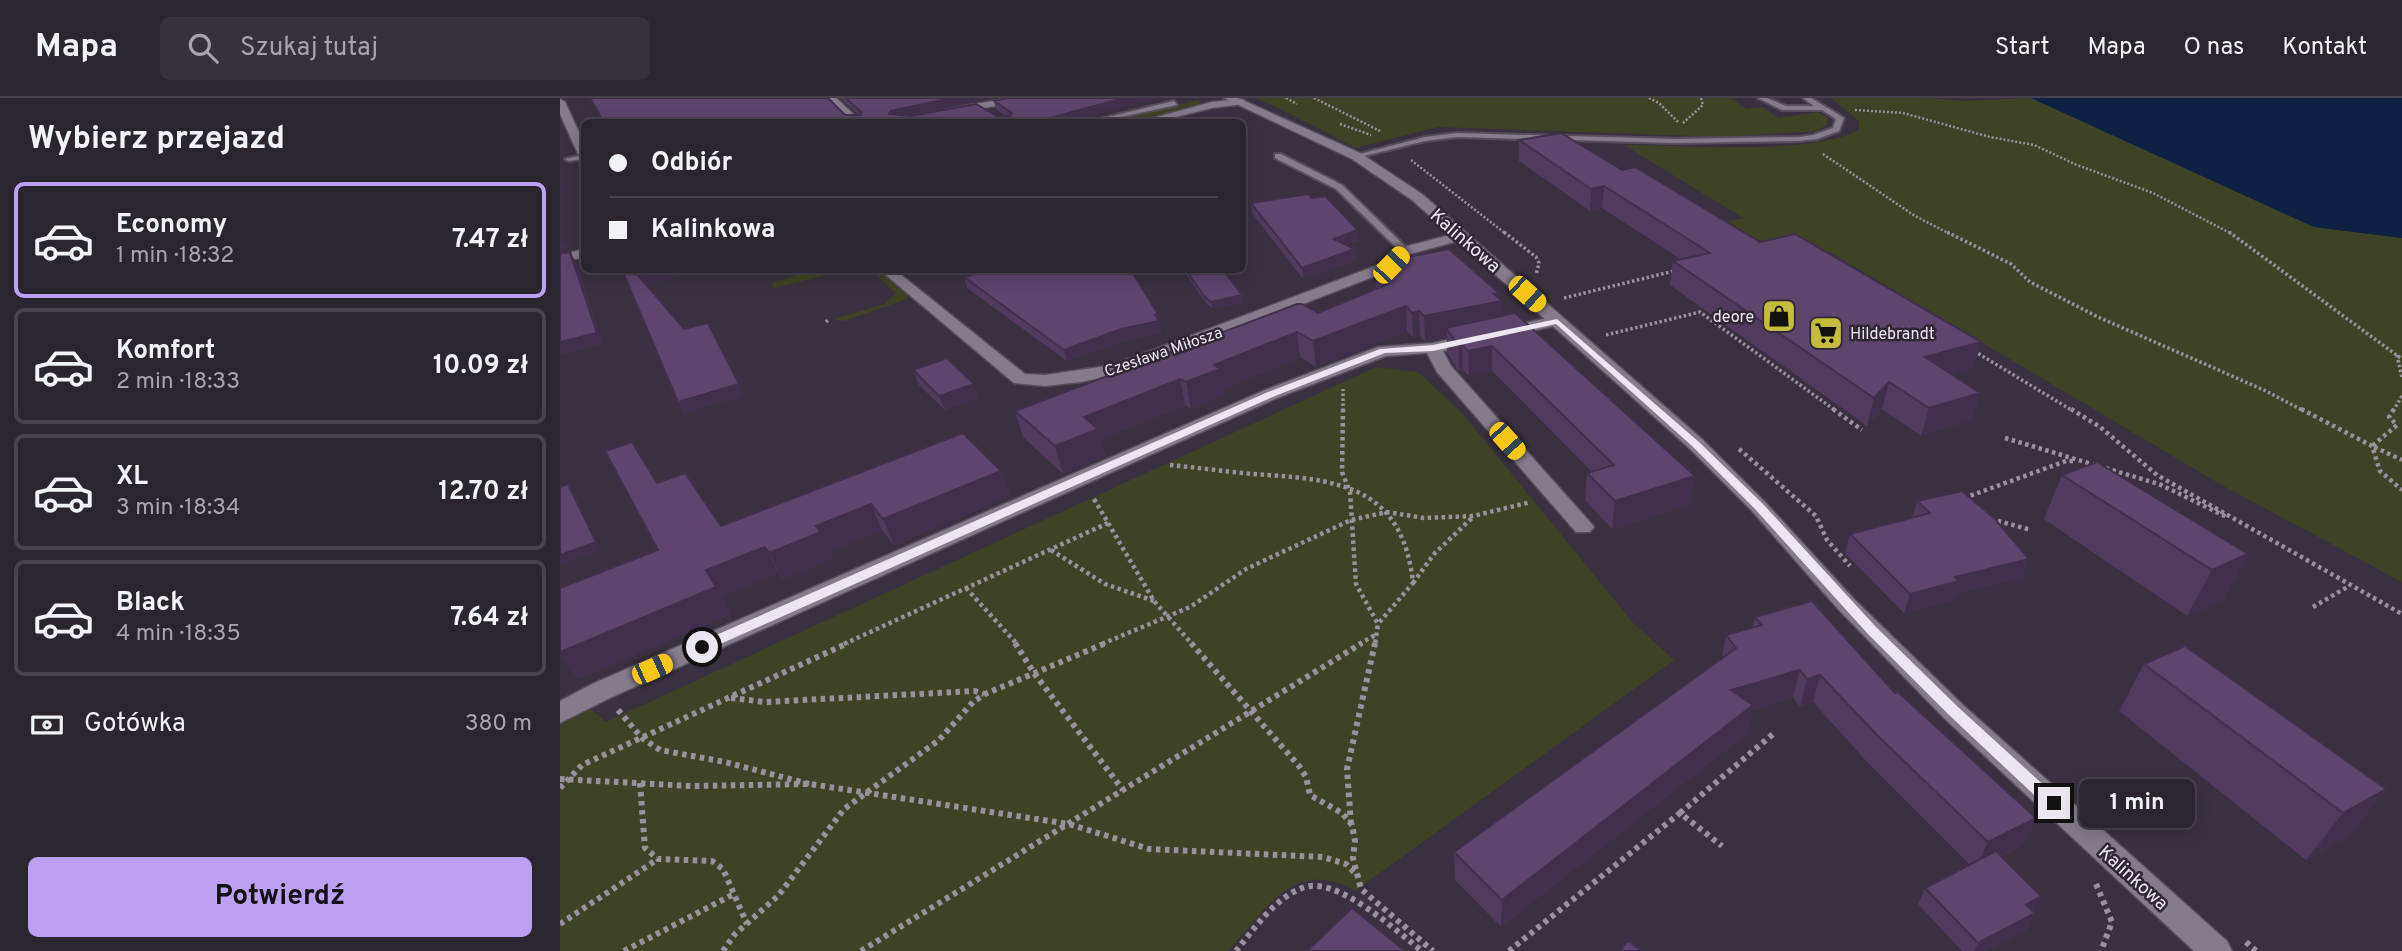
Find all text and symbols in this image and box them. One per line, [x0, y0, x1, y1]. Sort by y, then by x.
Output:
search box [160, 17, 650, 80]
text: Mapa [35, 27, 118, 69]
icon: search [184, 29, 222, 67]
text: Szukaj tutaj [240, 32, 378, 65]
text: Start [1995, 33, 2050, 63]
text: Mapa [2088, 33, 2146, 63]
text: O nas [2184, 33, 2244, 63]
text: Kontakt [2282, 33, 2367, 63]
text: Wybierz przejazd [28, 120, 285, 160]
text: Odbiór [651, 147, 732, 180]
street label: Kalinkowa [1424, 204, 1505, 279]
icon: car [32, 209, 95, 272]
text: Economy [116, 209, 227, 242]
text: Kalinkowa [651, 214, 776, 247]
text: 7.47 zł [452, 224, 528, 257]
text: 1 min · 18:32 [116, 242, 234, 271]
car [1369, 243, 1414, 287]
car [1505, 272, 1550, 316]
shop icon: deore [1760, 297, 1798, 335]
place label: deore [1713, 308, 1754, 328]
supermarket icon: Hildebrandt [1807, 314, 1845, 352]
street label: Czesława Miłosza [1102, 323, 1225, 382]
place label: Hildebrandt [1850, 325, 1935, 345]
icon: car [32, 335, 95, 398]
text: Komfort [116, 335, 215, 368]
text: 10.09 zł [433, 350, 528, 383]
text: 2 min · 18:33 [116, 368, 240, 397]
car [1486, 418, 1529, 464]
icon: car [32, 461, 95, 524]
text: XL [116, 461, 148, 494]
text: 12.70 zł [438, 476, 528, 509]
text: 3 min · 18:34 [116, 494, 240, 523]
icon: car [32, 587, 95, 650]
text: Black [116, 587, 185, 620]
text: 7.64 zł [450, 602, 528, 635]
text: 4 min · 18:35 [116, 620, 241, 649]
route start [686, 631, 718, 663]
car [629, 651, 676, 687]
icon: cash [28, 706, 66, 744]
text: Gotówka [84, 708, 186, 741]
text: 380 m [465, 710, 532, 739]
callout: 1 min [2078, 778, 2194, 828]
route end [2038, 787, 2070, 819]
text: 1 min [2109, 789, 2165, 818]
street label: Kalinkowa [2093, 841, 2173, 916]
button: Potwierdź [28, 857, 532, 937]

